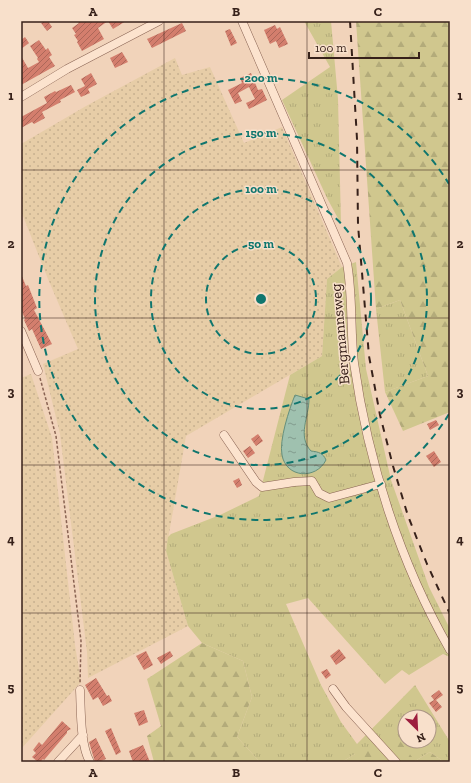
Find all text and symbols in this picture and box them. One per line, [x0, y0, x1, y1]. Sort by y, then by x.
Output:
text: A [89, 4, 98, 19]
text: B [232, 4, 240, 19]
text: C [374, 4, 382, 19]
scale bar [309, 34, 419, 60]
text: 100 m [315, 41, 347, 55]
text: 200 m [244, 71, 278, 85]
text: 1 [8, 88, 14, 103]
text: 1 [457, 88, 463, 103]
text: 150 m [246, 126, 277, 140]
text: 100 m [245, 182, 277, 196]
text: 2 [8, 236, 15, 251]
text: 2 [457, 236, 464, 251]
text: 50 m [248, 237, 274, 251]
street label: Bergmannsweg [327, 283, 353, 385]
centre of rings [254, 292, 268, 306]
text: 3 [8, 384, 15, 399]
text: 3 [457, 384, 464, 399]
text: 4 [7, 532, 15, 547]
text: 4 [456, 532, 464, 547]
text: 5 [8, 680, 15, 695]
text: 5 [457, 680, 464, 695]
north arrow [397, 709, 437, 749]
text: N [414, 730, 427, 746]
text: A [89, 765, 98, 780]
text: B [232, 765, 240, 780]
text: C [374, 765, 382, 780]

